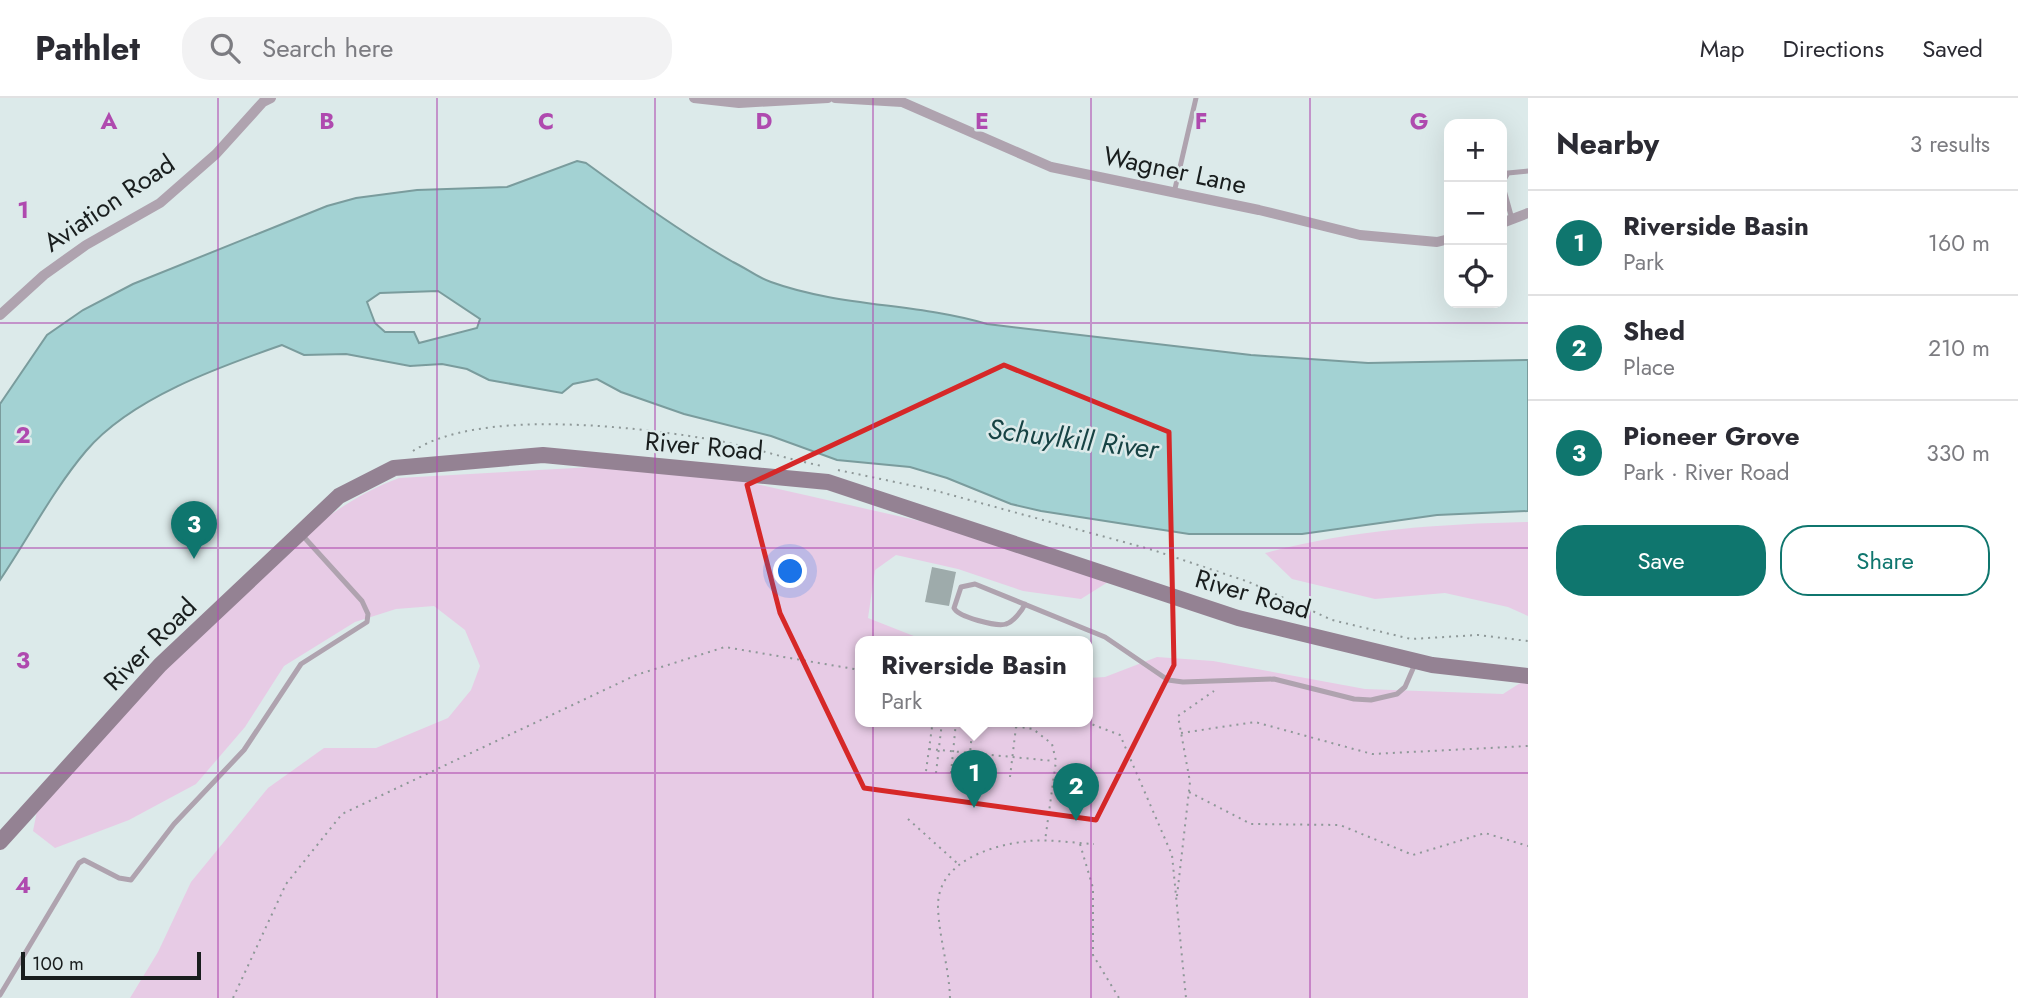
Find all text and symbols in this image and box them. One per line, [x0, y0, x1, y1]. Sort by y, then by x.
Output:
search box [182, 17, 672, 80]
text: Pathlet [35, 25, 140, 72]
icon: search [206, 29, 244, 67]
text: Search here [262, 29, 393, 67]
text: Map [1700, 31, 1745, 66]
text: Directions [1783, 31, 1884, 66]
text: Saved [1922, 31, 1983, 66]
text: A [100, 104, 118, 138]
text: B [319, 104, 335, 138]
text: C [538, 104, 554, 138]
text: D [756, 104, 773, 138]
text: E [975, 104, 989, 138]
text: F [1195, 104, 1207, 138]
text: G [1410, 104, 1428, 138]
map controls [1444, 119, 1507, 308]
button: + [1444, 119, 1507, 182]
text: Nearby [1556, 122, 1659, 165]
text: 3 results [1910, 127, 1990, 161]
street label: Wagner Lane [1100, 136, 1250, 204]
street label: Aviation Road [36, 145, 182, 261]
button: − [1444, 182, 1507, 245]
text: 1 [17, 193, 29, 227]
text: Riverside Basin [1623, 207, 1809, 245]
text: 1 [1573, 226, 1585, 260]
text: 160 m [1928, 226, 1990, 260]
button: locate [1444, 245, 1507, 308]
text: Park [1623, 245, 1664, 279]
text: Shed [1623, 312, 1685, 350]
text: 2 [1571, 331, 1587, 365]
text: 210 m [1928, 331, 1990, 365]
text: Place [1623, 350, 1675, 384]
water label: Schuylkill River [985, 408, 1162, 470]
text: Pioneer Grove [1623, 417, 1800, 455]
text: 2 [15, 418, 31, 452]
street label: River Road [643, 422, 765, 470]
text: 3 [1572, 436, 1586, 470]
text: 330 m [1926, 436, 1990, 470]
text: Park · River Road [1623, 455, 1790, 489]
pin: 3 [171, 501, 217, 559]
button: Save [1556, 525, 1766, 596]
button: Share [1780, 525, 1990, 596]
your location [773, 554, 807, 588]
street label: River Road [1191, 559, 1315, 629]
street label: River Road [95, 589, 205, 699]
popup [855, 636, 1093, 727]
text: 3 [16, 643, 30, 677]
text: Riverside Basin [881, 646, 1067, 684]
text: Park [881, 684, 922, 718]
pin: 1 [951, 750, 997, 808]
pin: 2 [1053, 763, 1099, 821]
text: 4 [15, 868, 31, 902]
scale bar [21, 949, 201, 981]
text: 100 m [32, 950, 84, 977]

